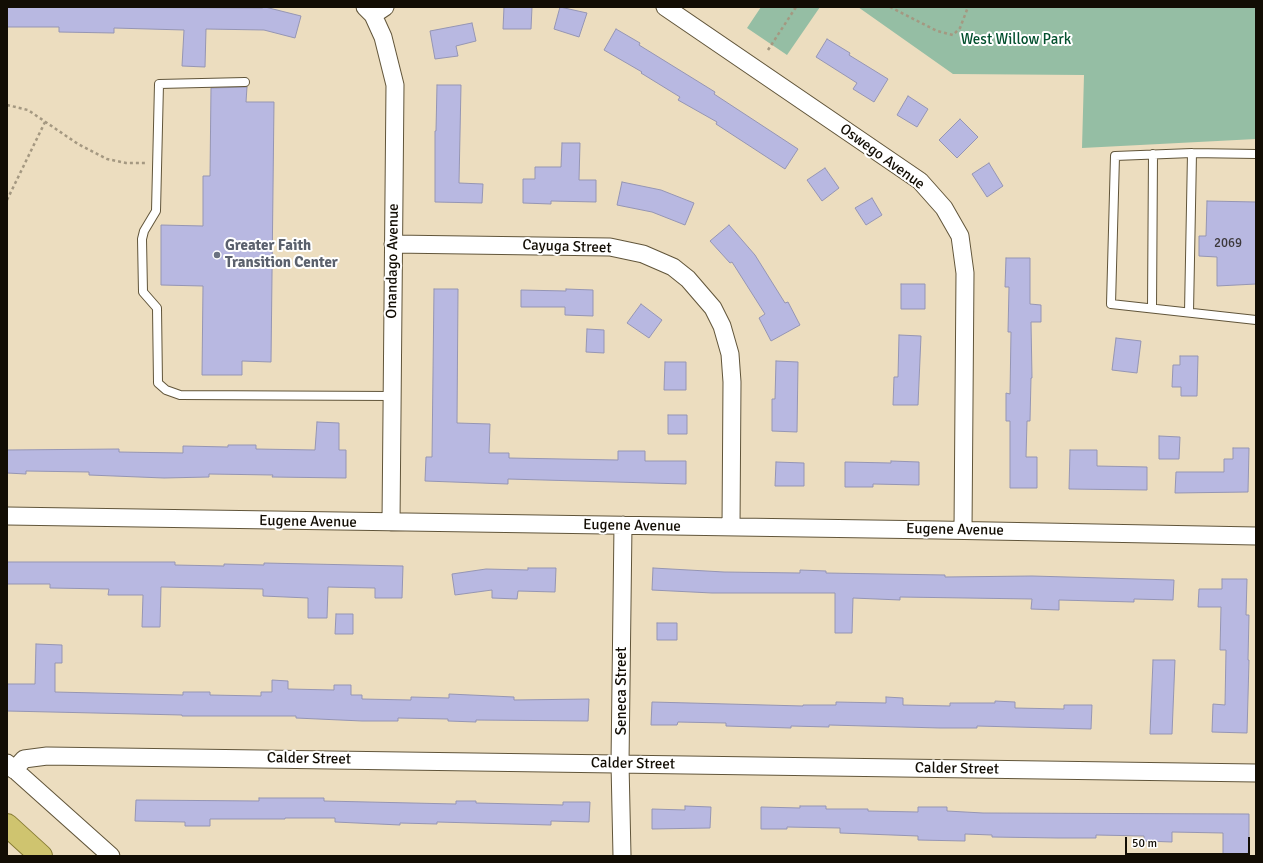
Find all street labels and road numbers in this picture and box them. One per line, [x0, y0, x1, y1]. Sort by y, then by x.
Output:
street label: Oswego Avenue [836, 120, 928, 194]
street label: Onandago Avenue [383, 203, 403, 319]
street label: Cayuga Street [522, 236, 612, 258]
street label: Eugene Avenue [259, 512, 357, 532]
street label: Eugene Avenue [583, 516, 681, 536]
street label: Eugene Avenue [906, 520, 1004, 540]
street label: Seneca Street [613, 647, 631, 735]
street label: Calder Street [267, 749, 351, 769]
street label: Calder Street [591, 754, 675, 774]
street label: Calder Street [915, 759, 999, 779]

